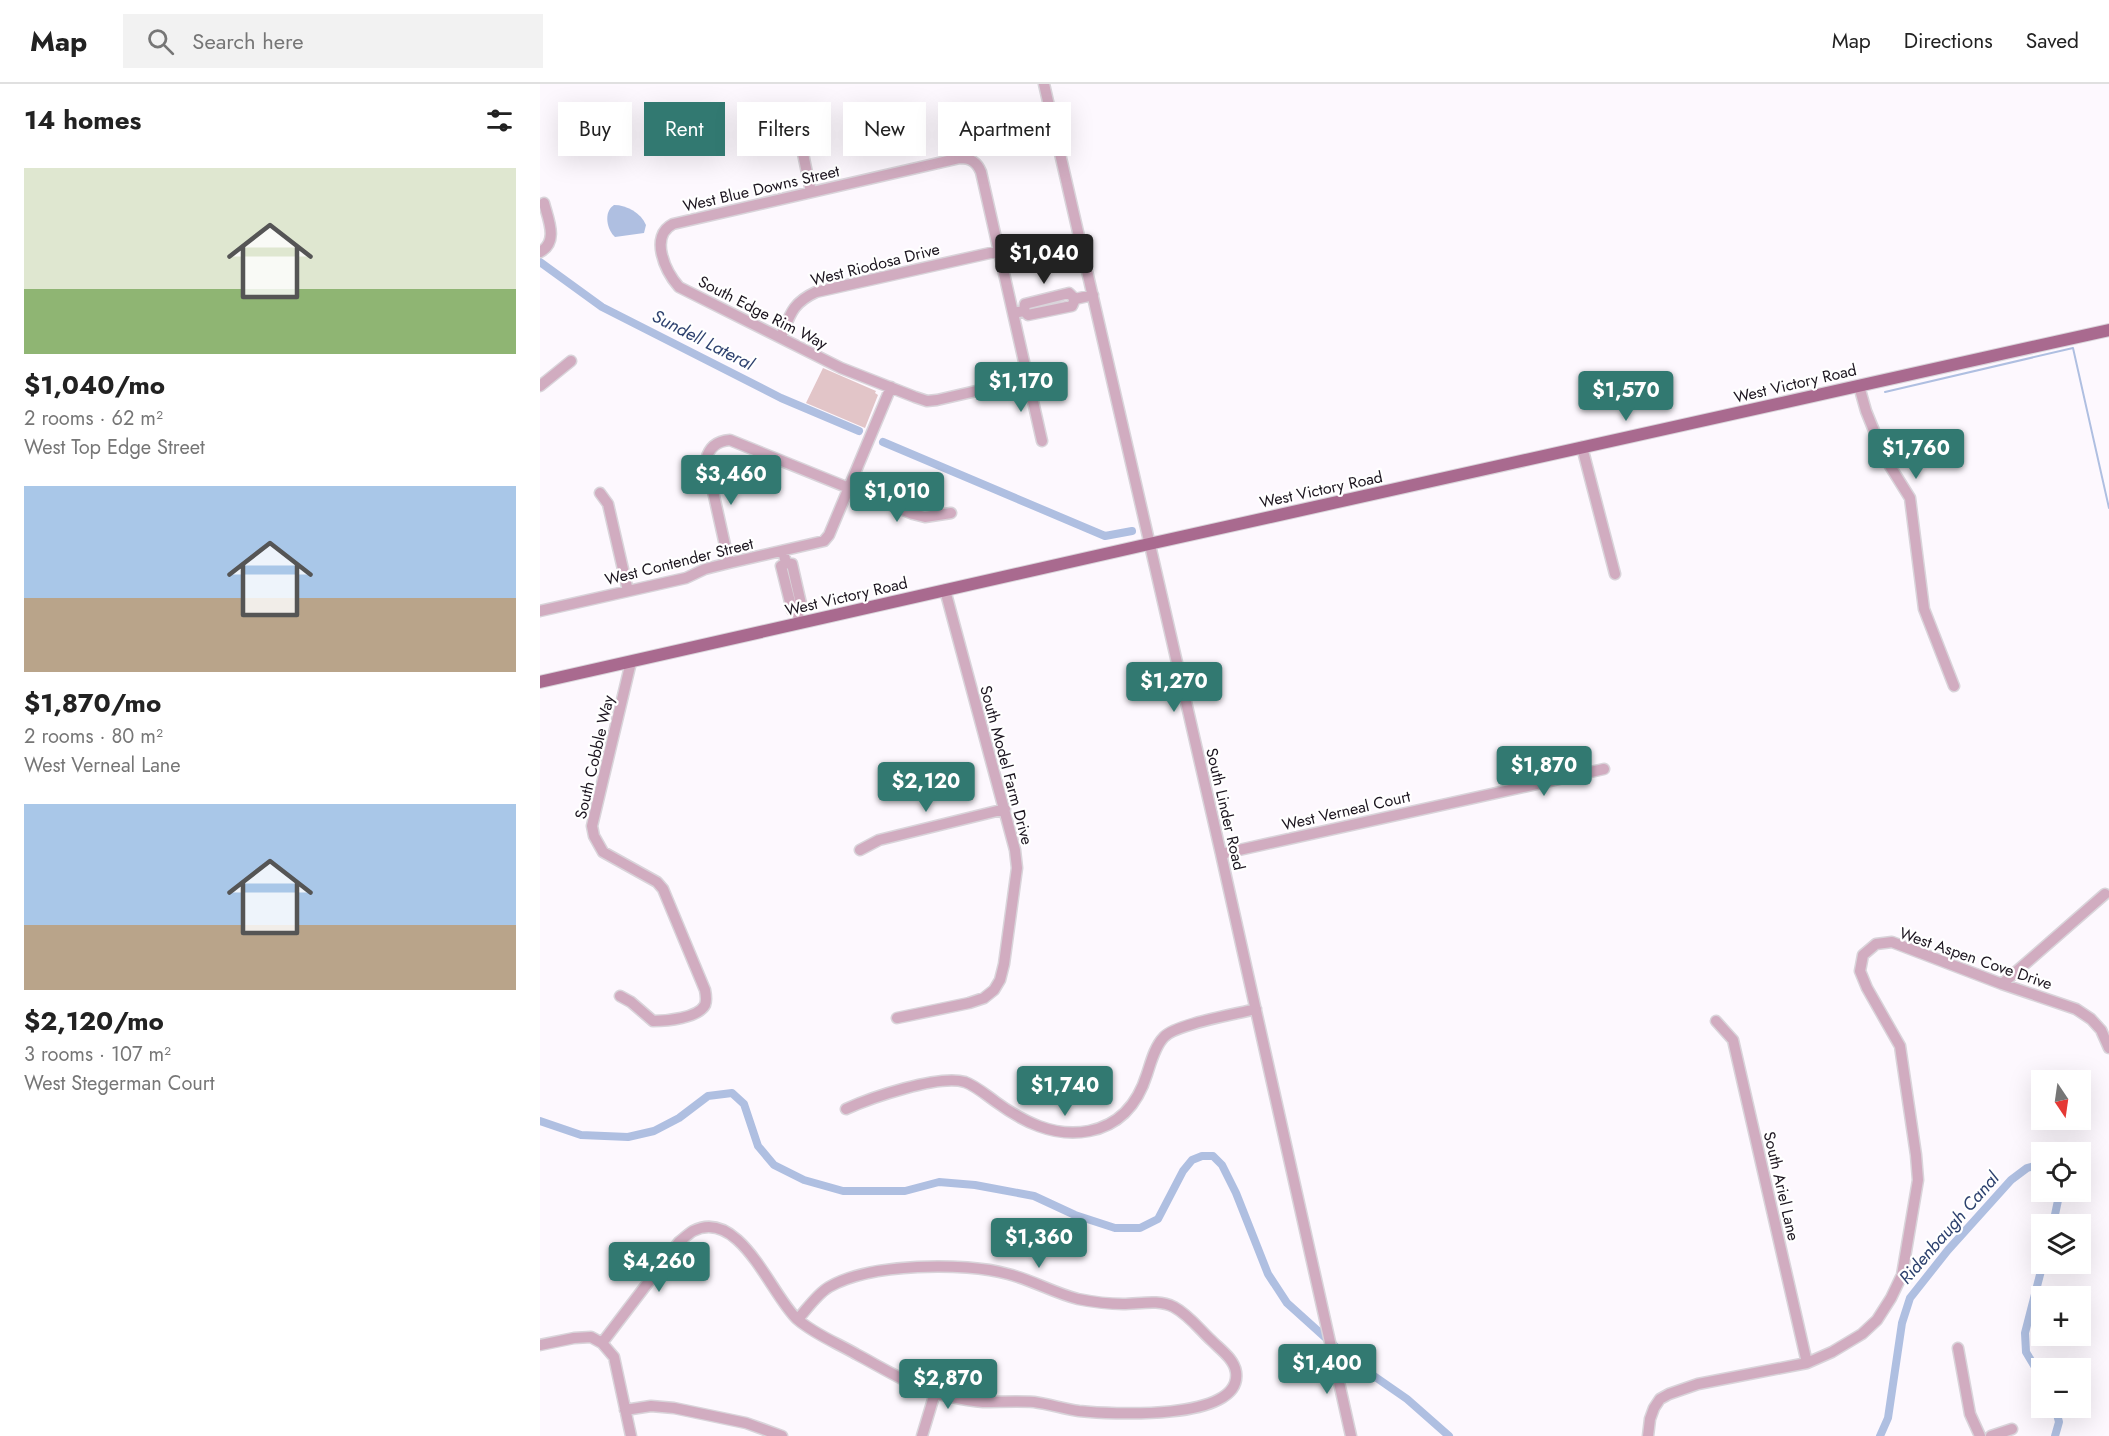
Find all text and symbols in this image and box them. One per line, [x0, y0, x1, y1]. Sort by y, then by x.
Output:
search box [123, 14, 543, 68]
text: Map [30, 21, 87, 62]
icon: search [144, 25, 177, 58]
text: Search here [192, 25, 304, 57]
text: Map [1832, 26, 1871, 56]
text: Directions [1904, 26, 1993, 56]
text: Saved [2026, 26, 2079, 56]
text: 14 homes [24, 101, 141, 139]
chip: Buy [558, 102, 632, 156]
chip: Rent [644, 102, 725, 156]
chip: Filters [737, 102, 831, 156]
chip: New [843, 102, 926, 156]
chip: Apartment [938, 102, 1071, 156]
icon: filters [483, 104, 516, 137]
street label: West Blue Downs Street [681, 159, 842, 218]
icon: home [216, 207, 324, 315]
pin: $1,040 [995, 234, 1093, 285]
street label: West Riodosa Drive [808, 237, 942, 292]
text: $1,040 [1009, 239, 1079, 268]
street label: South Edge Rim Way [694, 270, 832, 355]
water label: Sundell Lateral [648, 303, 759, 377]
street label: West Victory Road [1732, 358, 1859, 409]
pin: $1,170 [972, 362, 1070, 413]
text: $1,040/mo [24, 366, 165, 404]
text: $1,170 [989, 367, 1053, 396]
pin: $1,570 [1577, 371, 1675, 422]
text: $1,570 [1592, 376, 1660, 405]
text: 2 rooms · 62 m² [24, 404, 163, 433]
pin: $1,760 [1867, 429, 1965, 480]
text: West Top Edge Street [24, 433, 205, 462]
text: $1,760 [1882, 434, 1950, 463]
pin: $3,460 [682, 455, 780, 506]
text: $3,460 [695, 460, 767, 489]
street label: West Victory Road [1258, 465, 1385, 514]
pin: $1,010 [848, 472, 946, 523]
text: $1,010 [864, 477, 930, 506]
icon: home [216, 525, 324, 633]
street label: West Contender Street [602, 532, 756, 591]
street label: West Victory Road [783, 571, 910, 622]
pin: $1,270 [1125, 662, 1223, 713]
text: $1,270 [1140, 667, 1208, 696]
street label: South Model Farm Drive [974, 683, 1039, 847]
text: $1,870/mo [24, 684, 161, 722]
street label: South Cobble Way [569, 692, 620, 821]
text: 2 rooms · 80 m² [24, 722, 163, 751]
street label: South Linder Road [1200, 746, 1251, 873]
pin: $1,870 [1495, 746, 1593, 797]
text: West Verneal Lane [24, 751, 181, 780]
text: $1,870 [1511, 751, 1577, 780]
pin: $2,120 [877, 762, 975, 813]
text: $2,120 [892, 767, 960, 796]
street label: West Verneal Court [1280, 784, 1413, 836]
icon: home [216, 843, 324, 951]
street label: West Aspen Cove Drive [1896, 922, 2055, 995]
text: $2,120/mo [24, 1002, 164, 1040]
text: 3 rooms · 107 m² [24, 1040, 171, 1069]
pin: $1,740 [1016, 1066, 1114, 1117]
text: West Stegerman Court [24, 1069, 214, 1098]
north arrow [2031, 1070, 2091, 1130]
map controls [2031, 1070, 2091, 1418]
text: $1,740 [1031, 1071, 1099, 1100]
street label: South Ariel Lane [1758, 1129, 1805, 1243]
button: locate [2031, 1142, 2091, 1202]
water label: Ridenbaugh Canal [1893, 1165, 2006, 1290]
button: layers [2031, 1214, 2091, 1274]
pin: $1,360 [990, 1218, 1088, 1269]
text: $1,360 [1005, 1223, 1073, 1252]
pin: $4,260 [610, 1242, 708, 1293]
text: $4,260 [623, 1247, 695, 1276]
button: + [2031, 1286, 2091, 1346]
pin: $1,400 [1278, 1344, 1376, 1395]
text: $1,400 [1292, 1349, 1362, 1378]
button: − [2031, 1358, 2091, 1418]
pin: $2,870 [899, 1359, 997, 1410]
text: $2,870 [913, 1364, 983, 1393]

